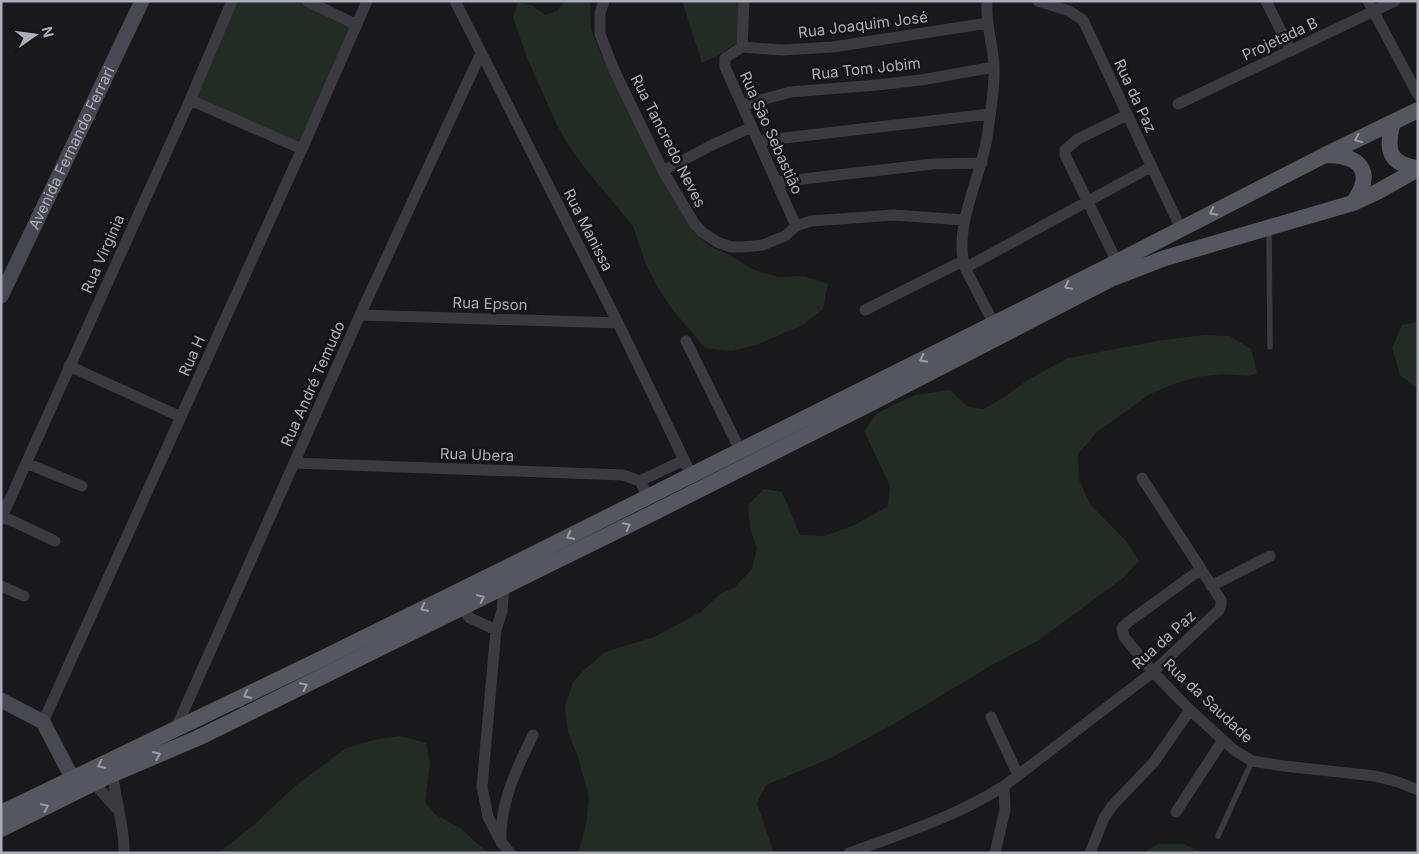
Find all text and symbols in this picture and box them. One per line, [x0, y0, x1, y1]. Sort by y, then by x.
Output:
street label: Rua Joaquim José [797, 7, 929, 42]
north arrow [10, 10, 60, 60]
street label: Projetada B [1239, 13, 1321, 64]
text: N [39, 25, 58, 39]
street label: Rua Tom Jobim [810, 53, 921, 84]
street label: Rua da Paz [1110, 56, 1161, 136]
street label: Avenida Fernando Ferrari [24, 63, 118, 232]
street label: Rua Sāo Sebastiāo [736, 68, 807, 197]
street label: Rua Tancredo Neves [627, 71, 710, 211]
one-way arrow [1354, 133, 1363, 143]
street label: Rua Manissa [560, 185, 617, 274]
one-way arrow [1209, 206, 1218, 216]
street label: Rua Virginia [77, 211, 128, 296]
one-way arrow [1065, 280, 1074, 290]
street label: Rua Epson [452, 293, 528, 314]
street label: Rua André Temudo [276, 318, 349, 449]
street label: Rua H [174, 333, 209, 379]
one-way arrow [920, 353, 929, 363]
street label: Rua Ubera [440, 444, 514, 465]
one-way arrow [622, 522, 631, 532]
one-way arrow [566, 530, 575, 540]
one-way arrow [476, 594, 485, 604]
one-way arrow [421, 602, 430, 612]
street label: Rua da Paz [1128, 606, 1199, 673]
street label: Rua da Saudade [1160, 654, 1257, 747]
one-way arrow [299, 681, 308, 692]
one-way arrow [243, 689, 252, 699]
one-way arrow [152, 751, 161, 762]
one-way arrow [97, 759, 106, 769]
one-way arrow [40, 803, 49, 814]

